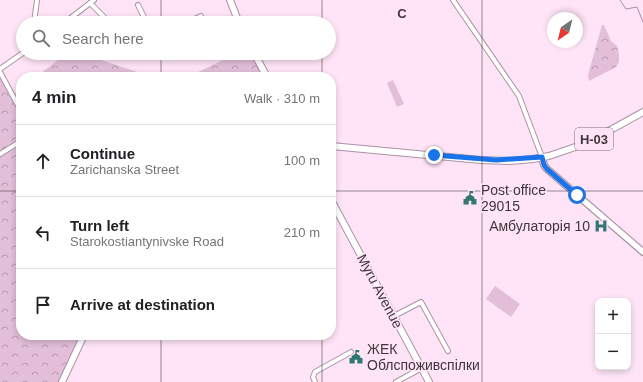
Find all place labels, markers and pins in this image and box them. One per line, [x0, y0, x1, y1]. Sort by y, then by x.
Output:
place label: Post office 29015 [481, 182, 546, 214]
public building icon: Post office 29015 [462, 190, 478, 206]
place label: Амбулаторія 10 [489, 218, 590, 234]
hospital icon: Амбулаторія 10 [593, 218, 609, 234]
place label: ЖЕК Облспоживспілки [367, 341, 480, 373]
public building icon: ЖЕК Облспоживспілки [348, 349, 364, 365]

